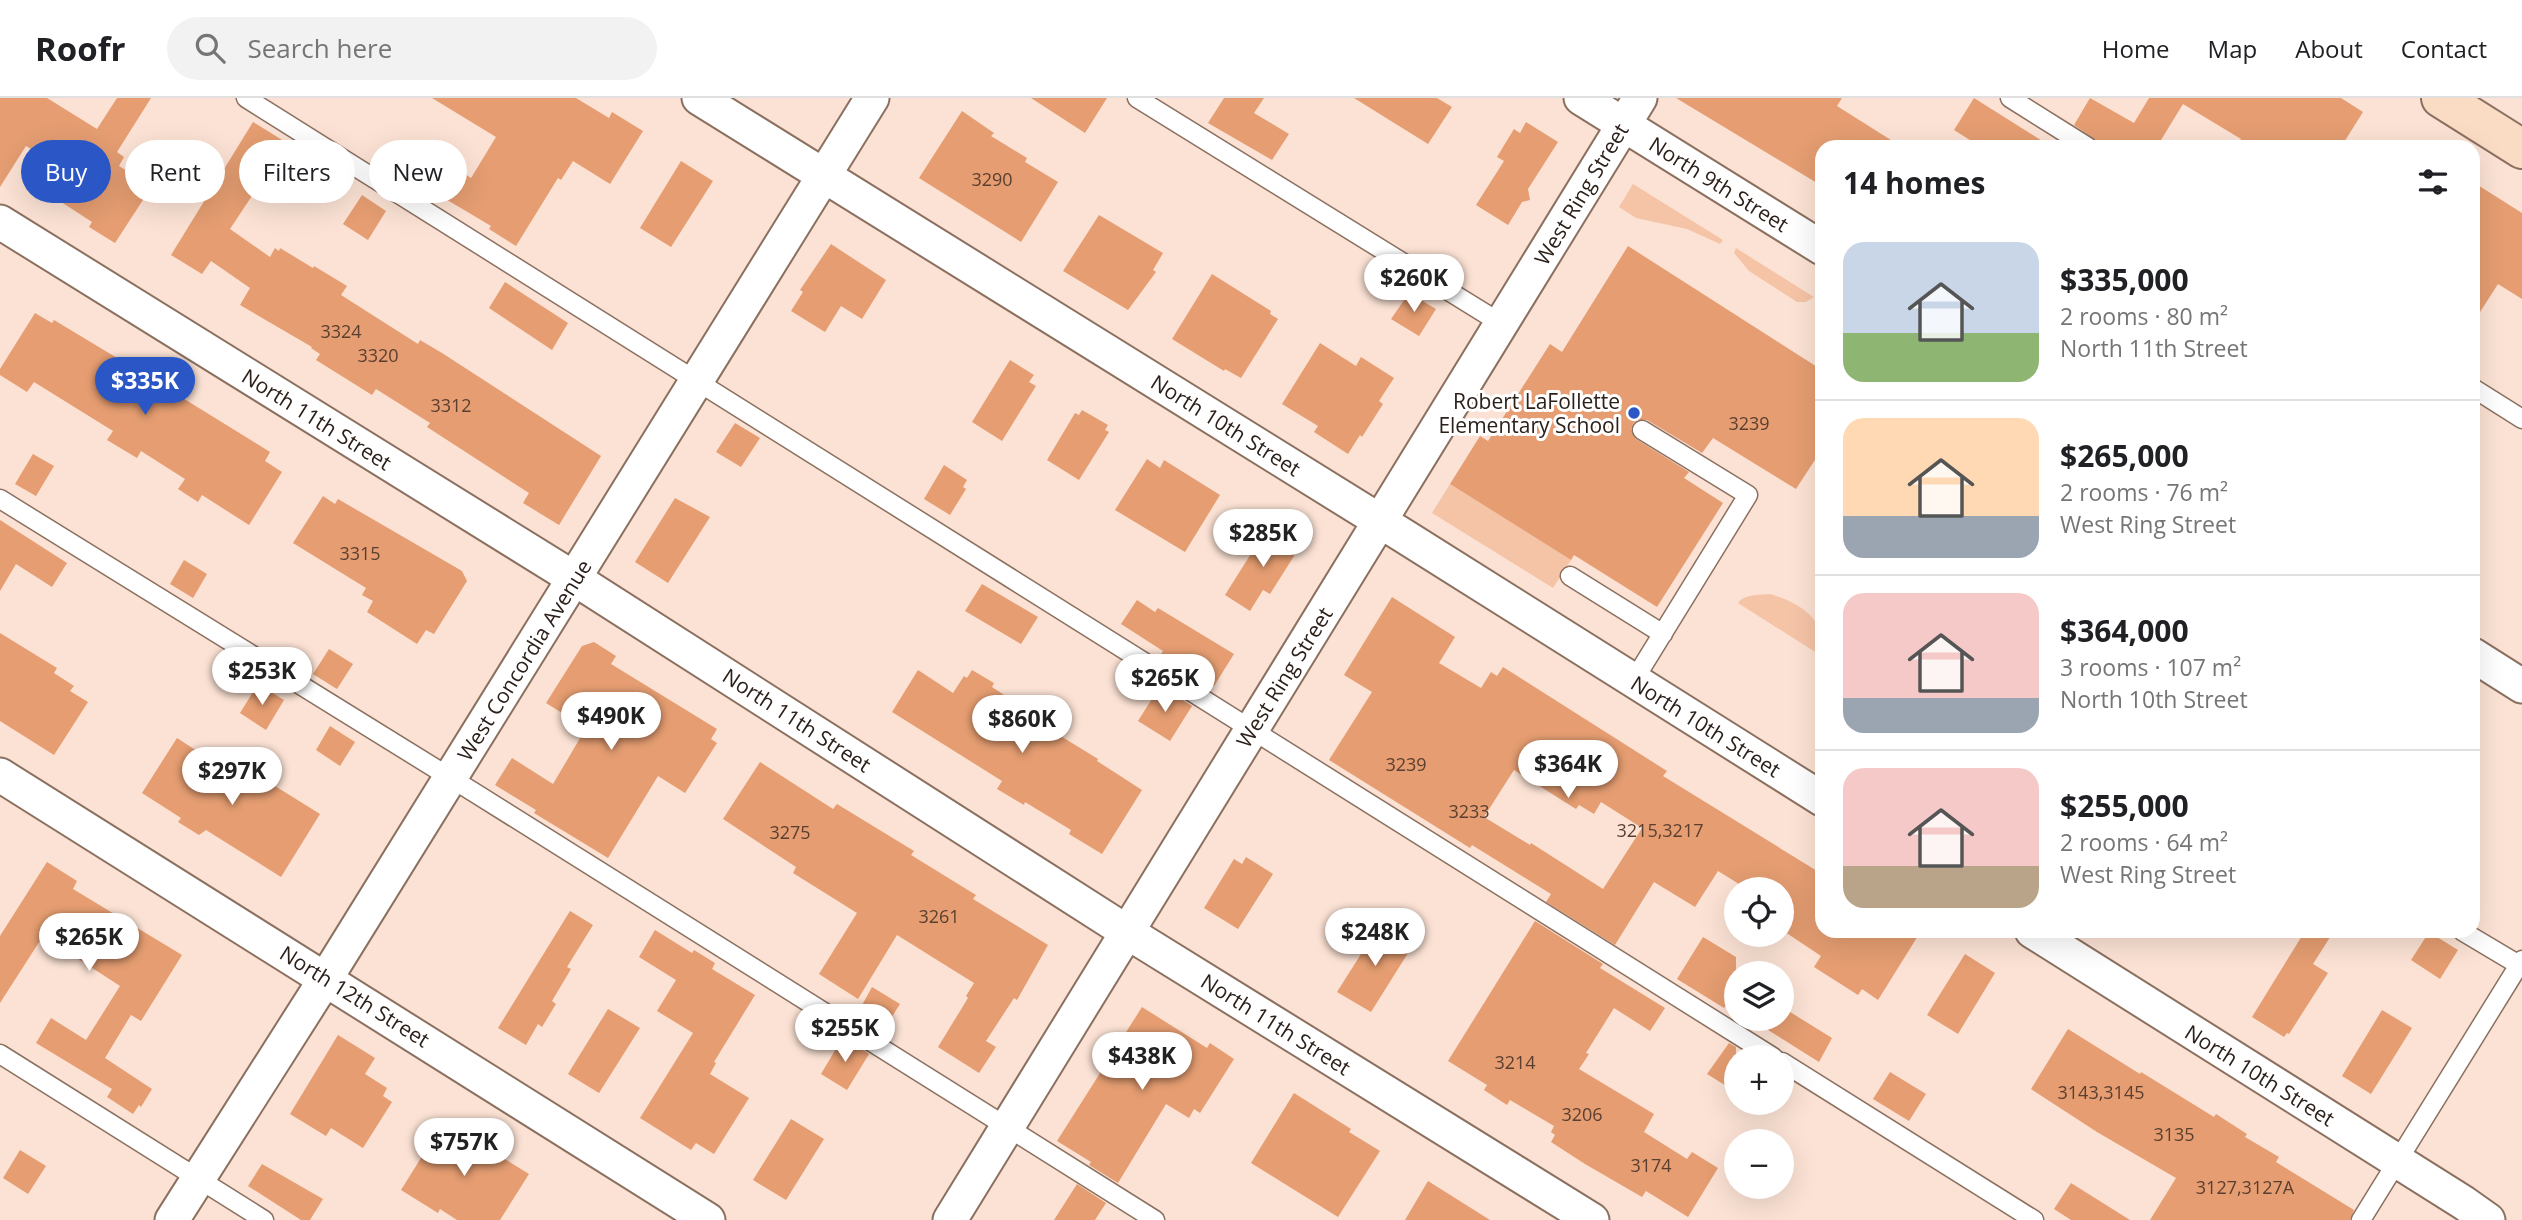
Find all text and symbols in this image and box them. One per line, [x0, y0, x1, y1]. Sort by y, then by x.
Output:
search box [167, 17, 657, 80]
text: Roofr [35, 26, 125, 71]
icon: search [191, 29, 229, 67]
text: Search here [247, 30, 392, 66]
text: Home [2102, 32, 2170, 65]
text: Map [2208, 32, 2257, 65]
text: About [2295, 32, 2363, 65]
text: Contact [2401, 32, 2487, 65]
street label: West Ring Street [1528, 118, 1634, 270]
street label: North 9th Street [1644, 130, 1794, 238]
chip: Buy [21, 140, 111, 203]
chip: Rent [125, 140, 225, 203]
chip: Filters [239, 140, 355, 203]
chip: New [369, 140, 467, 203]
text: 14 homes [1843, 162, 1986, 203]
icon: filters [2414, 163, 2452, 201]
house number: 3290 [971, 167, 1013, 191]
pin: $260K [1365, 254, 1463, 314]
text: $335,000 [2060, 259, 2189, 300]
text: $260K [1380, 261, 1448, 293]
icon: home [1899, 270, 1983, 354]
text: 2 rooms · 80 m² [2060, 300, 2228, 332]
house number: 3324 [320, 319, 362, 343]
text: North 11th Street [2060, 332, 2248, 364]
house number: 3320 [357, 343, 399, 367]
pin: $335K [96, 358, 194, 417]
street label: North 11th Street [237, 362, 397, 476]
text: $335K [111, 364, 179, 396]
street label: North 10th Street [1146, 368, 1306, 482]
place label: Robert LaFollette Elementary School [1438, 387, 1620, 439]
house number: 3312 [430, 393, 472, 417]
marker: Robert LaFollette Elementary School [1626, 405, 1642, 421]
house number: 3239 [1728, 411, 1770, 435]
text: $265,000 [2060, 435, 2189, 476]
icon: home [1899, 446, 1983, 530]
text: 2 rooms · 76 m² [2060, 476, 2228, 508]
text: West Ring Street [2060, 508, 2236, 540]
pin: $285K [1214, 510, 1312, 569]
text: $285K [1229, 516, 1297, 548]
house number: 3315 [339, 541, 381, 565]
street label: West Concordia Avenue [451, 554, 597, 766]
street label: West Ring Street [1230, 601, 1338, 753]
text: $364,000 [2060, 610, 2189, 651]
icon: home [1899, 621, 1983, 705]
pin: $253K [213, 648, 311, 707]
text: 3 rooms · 107 m² [2060, 651, 2241, 683]
text: $253K [228, 654, 296, 686]
pin: $265K [1116, 654, 1214, 714]
text: $265K [1131, 661, 1199, 693]
street label: North 11th Street [718, 662, 876, 778]
street label: North 10th Street [1626, 669, 1786, 783]
text: North 10th Street [2060, 683, 2248, 715]
pin: $490K [562, 692, 660, 752]
pin: $860K [973, 696, 1071, 755]
text: $490K [577, 699, 645, 731]
text: $860K [988, 702, 1056, 734]
pin: $364K [1519, 740, 1617, 800]
text: $364K [1534, 747, 1602, 779]
pin: $297K [183, 748, 281, 807]
house number: 3239 [1385, 752, 1427, 776]
text: $297K [198, 754, 266, 786]
text: $255,000 [2060, 785, 2189, 826]
icon: home [1899, 796, 1983, 880]
house number: 3233 [1448, 799, 1490, 823]
house number: 3215,3217 [1617, 818, 1704, 842]
house number: 3275 [769, 820, 811, 844]
text: 2 rooms · 64 m² [2060, 826, 2228, 858]
text: West Ring Street [2060, 858, 2236, 890]
map controls [1724, 877, 1794, 1199]
button: locate [1724, 877, 1794, 947]
house number: 3261 [918, 904, 960, 928]
pin: $248K [1326, 908, 1424, 968]
pin: $265K [40, 914, 138, 973]
text: $248K [1341, 915, 1409, 947]
text: $265K [55, 920, 123, 952]
street label: North 12th Street [275, 939, 435, 1053]
button: layers [1724, 961, 1794, 1031]
street label: North 11th Street [1196, 967, 1356, 1081]
pin: $255K [796, 1004, 894, 1064]
text: $255K [811, 1011, 879, 1043]
street label: North 10th Street [2180, 1018, 2340, 1132]
pin: $438K [1093, 1032, 1191, 1092]
text: $438K [1108, 1039, 1176, 1071]
button: + [1724, 1045, 1794, 1115]
house number: 3214 [1494, 1050, 1536, 1074]
house number: 3143,3145 [2058, 1080, 2145, 1104]
house number: 3206 [1561, 1102, 1603, 1126]
pin: $757K [415, 1118, 513, 1178]
house number: 3135 [2153, 1122, 2195, 1146]
text: $757K [430, 1125, 498, 1157]
button: − [1724, 1129, 1794, 1199]
house number: 3174 [1630, 1153, 1672, 1177]
house number: 3127,3127A [2196, 1175, 2295, 1199]

